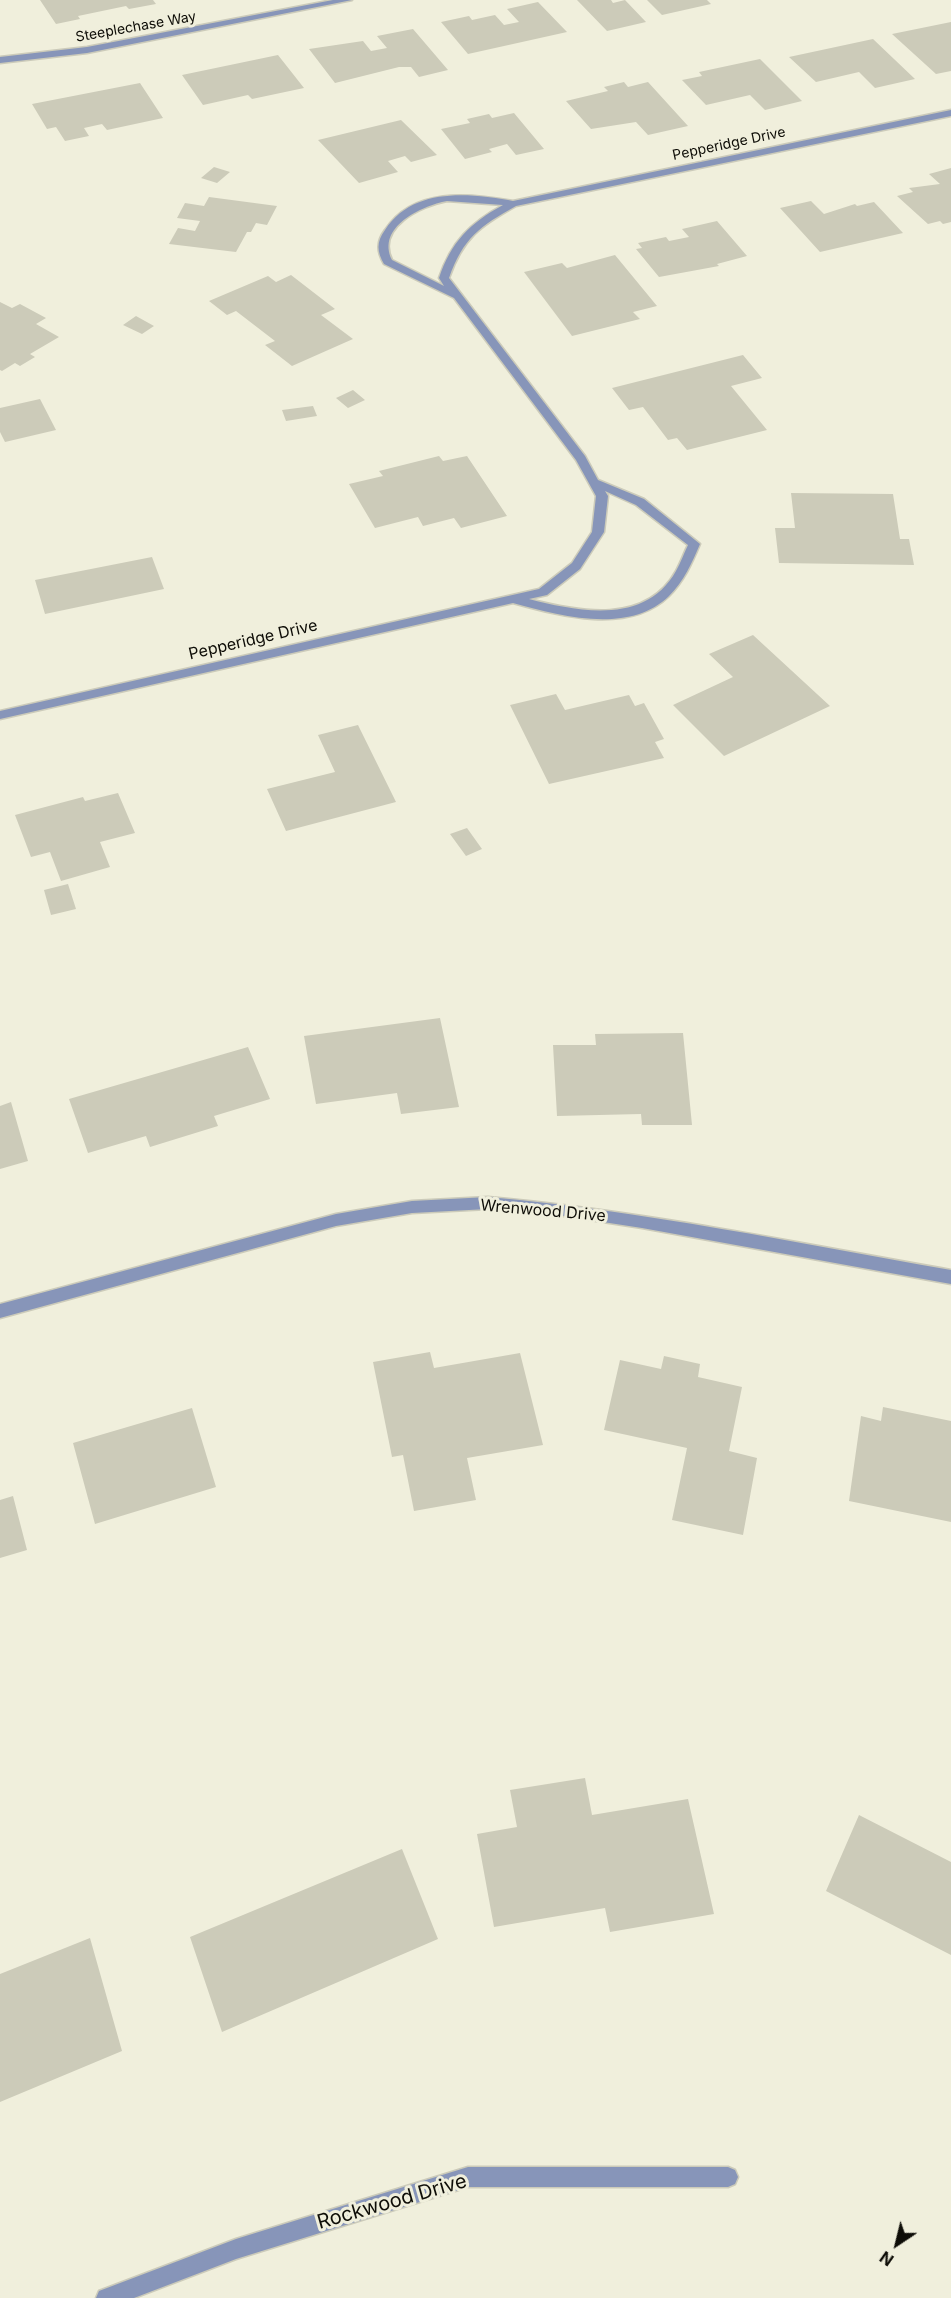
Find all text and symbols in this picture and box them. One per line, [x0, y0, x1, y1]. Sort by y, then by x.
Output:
street label: Steeplechase Way [74, 8, 198, 46]
street label: Pepperidge Drive [671, 124, 787, 164]
street label: Pepperidge Drive [187, 616, 319, 664]
street label: Wrenwood Drive [480, 1196, 606, 1226]
street label: Rockwood Drive [314, 2169, 470, 2235]
north arrow [867, 2214, 927, 2274]
text: N [876, 2247, 897, 2270]

